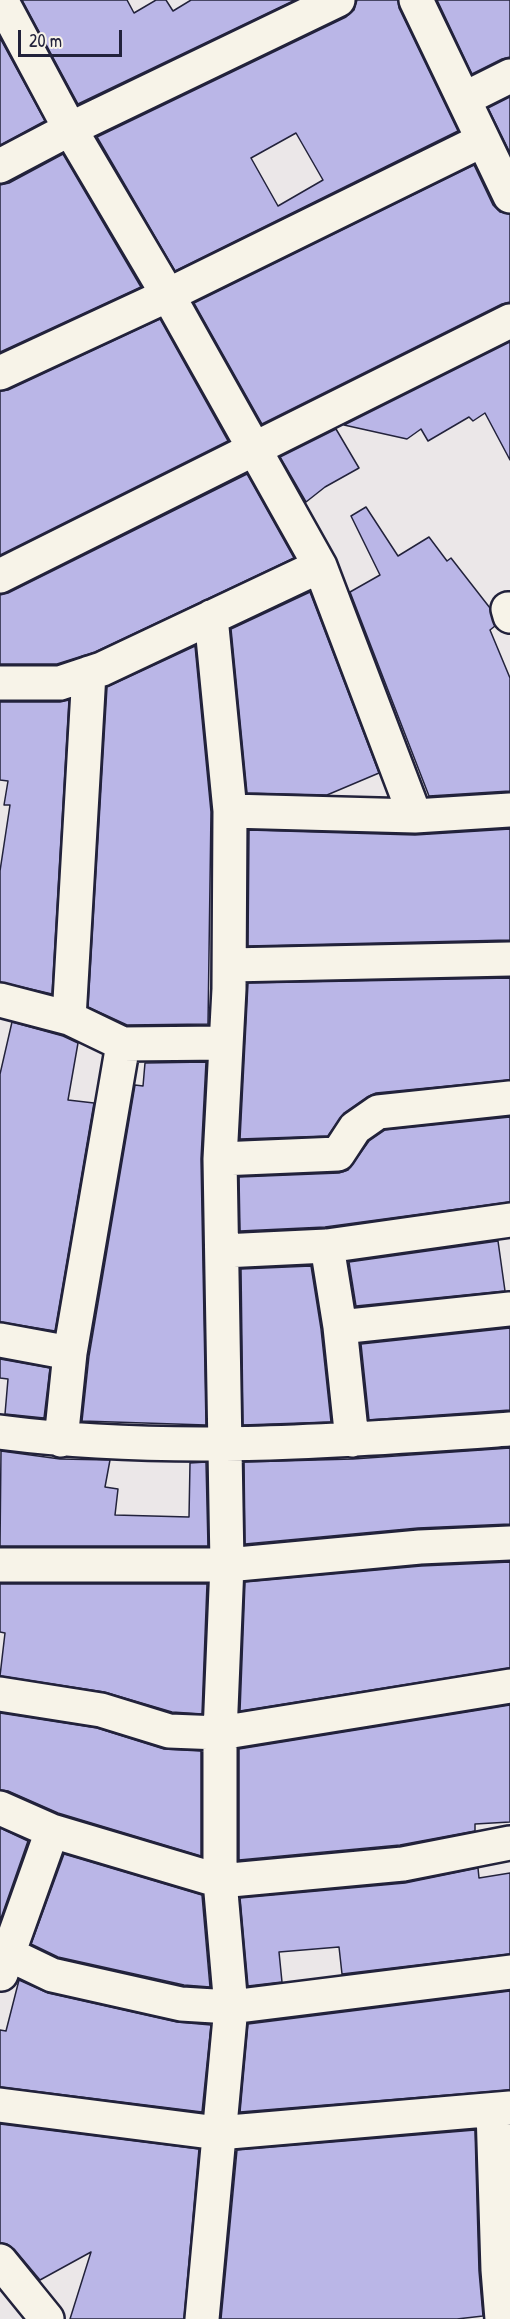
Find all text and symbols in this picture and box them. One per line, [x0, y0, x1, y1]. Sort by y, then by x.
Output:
scale bar [21, 18, 124, 56]
text: 20 m [29, 28, 62, 53]

